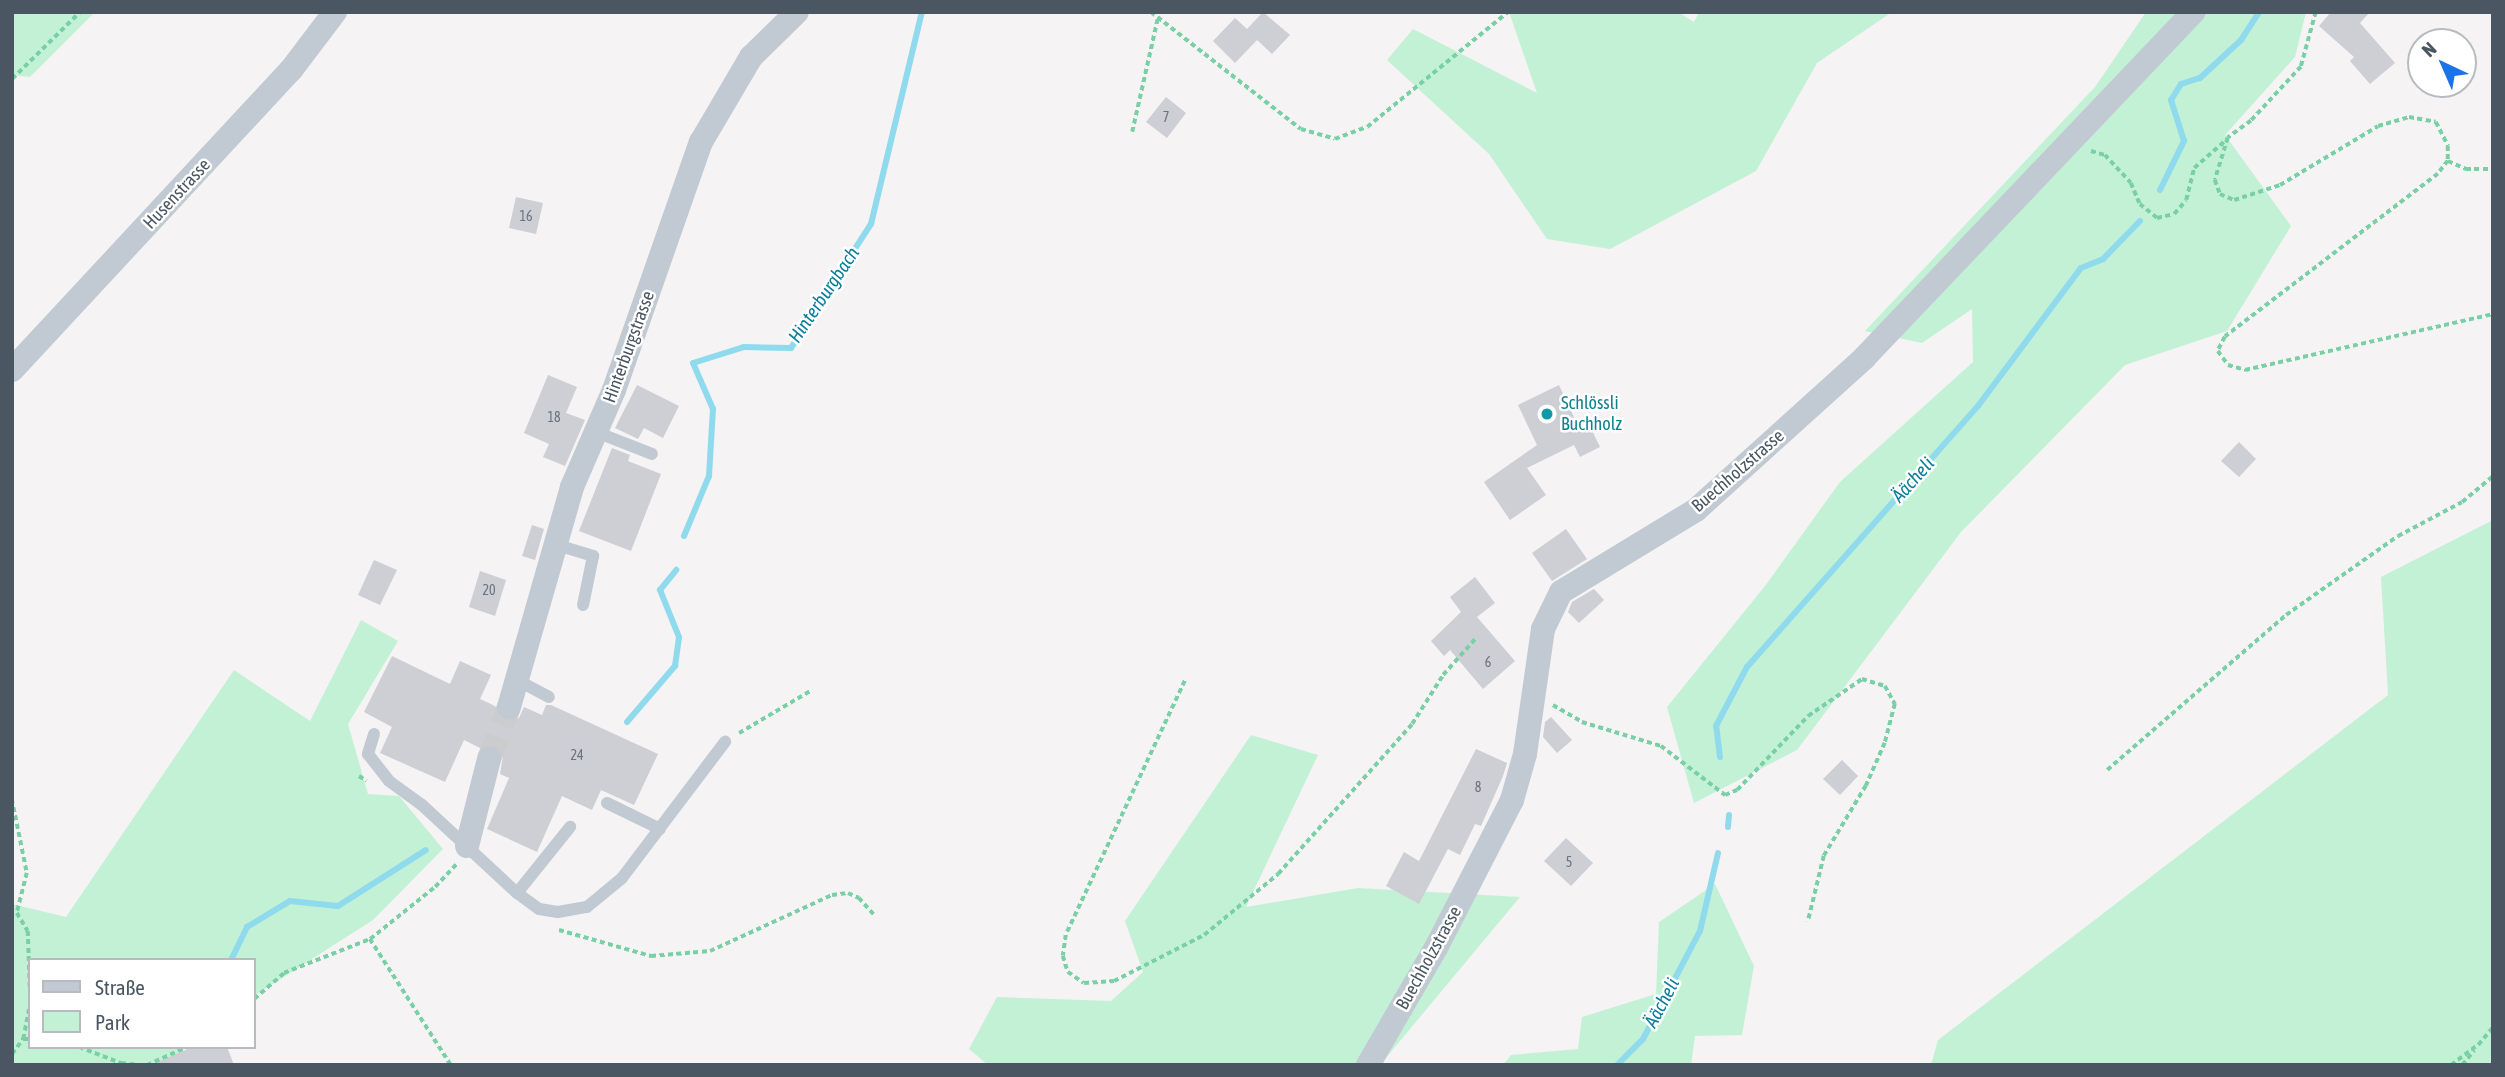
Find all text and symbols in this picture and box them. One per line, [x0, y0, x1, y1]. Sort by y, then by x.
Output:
north arrow [2407, 28, 2477, 98]
text: N [2417, 38, 2440, 61]
house number: 7 [1163, 109, 1169, 125]
street label: Husenstrasse [139, 154, 215, 234]
house number: 16 [519, 208, 533, 224]
water label: Hinterburgbach [784, 243, 864, 347]
street label: Hinterburgstrasse [599, 288, 659, 406]
place label: Schlössli Buchholz [1561, 393, 1622, 436]
marker: Schlössli Buchholz [1539, 406, 1555, 422]
house number: 18 [547, 409, 561, 425]
street label: Buechholzstrasse [1688, 425, 1788, 517]
water label: Äächeli [1887, 453, 1939, 507]
house number: 20 [482, 582, 496, 598]
house number: 6 [1485, 654, 1491, 670]
house number: 24 [570, 747, 584, 763]
house number: 8 [1475, 779, 1481, 795]
house number: 5 [1566, 854, 1572, 870]
street label: Buechholzstrasse [1392, 903, 1466, 1013]
legend [28, 958, 256, 1049]
text: Straße [95, 975, 145, 999]
water label: Äächeli [1640, 975, 1684, 1031]
text: Park [95, 1010, 130, 1034]

